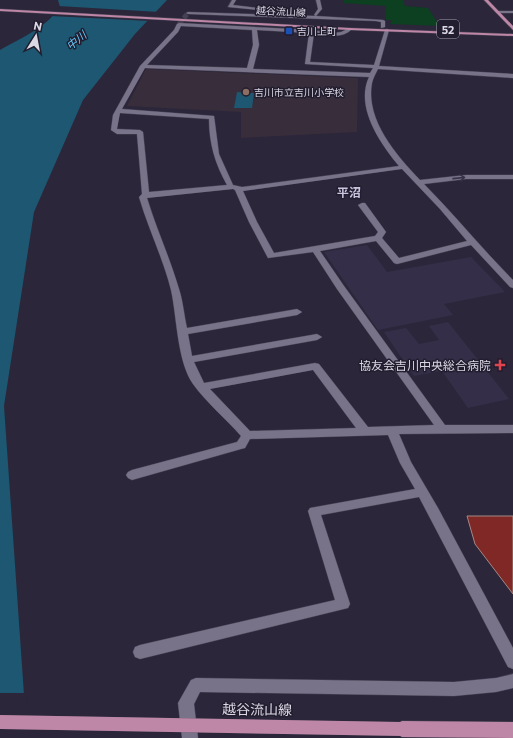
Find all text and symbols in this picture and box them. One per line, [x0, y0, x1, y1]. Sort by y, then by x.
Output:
street label: 越谷流山線 [256, 4, 306, 18]
north arrow [16, 16, 56, 56]
text: N [33, 19, 43, 33]
road number: 52 [437, 20, 459, 38]
place label: 吉川上町 [297, 25, 337, 37]
marker: 吉川上町 [284, 26, 294, 36]
water label: 中川 [63, 27, 89, 52]
place label: 吉川市立吉川小学校 [254, 86, 344, 98]
marker: 吉川市立吉川小学校 [241, 87, 251, 97]
one-way arrow [452, 174, 465, 182]
district label: 平沼 [337, 185, 361, 199]
place label: 協友会吉川中央総合病院 [359, 358, 491, 372]
marker: 協友会吉川中央総合病院 [494, 359, 506, 371]
street label: 越谷流山線 [222, 700, 292, 718]

